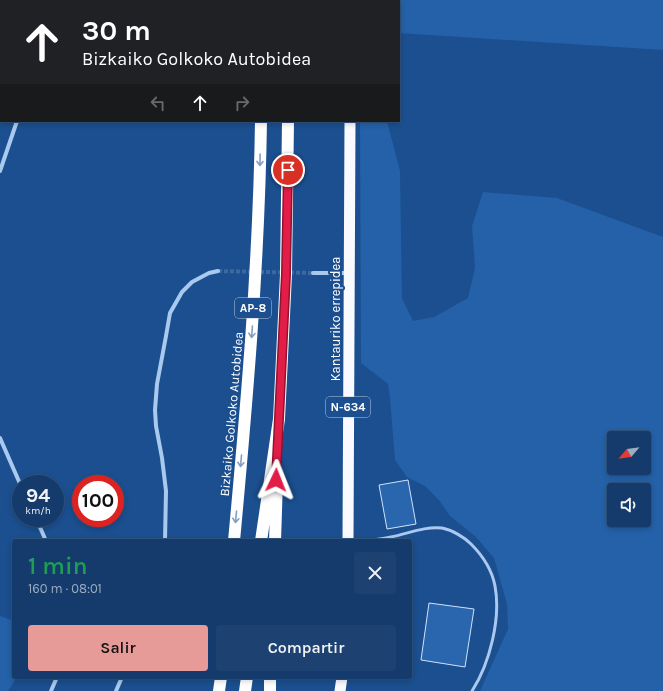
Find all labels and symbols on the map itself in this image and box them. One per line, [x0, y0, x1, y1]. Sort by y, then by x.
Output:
one-way arrow [256, 153, 264, 166]
pin [271, 153, 305, 187]
street label: Kantauriko errepidea [328, 257, 343, 381]
road number: AP-8 [235, 298, 271, 318]
one-way arrow [248, 325, 255, 338]
street label: Bizkaiko Golkoko Autobidea [217, 331, 246, 497]
road number: N-634 [326, 397, 370, 417]
north arrow [607, 431, 651, 475]
one-way arrow [238, 454, 245, 467]
position arrow [255, 459, 297, 501]
speed limit sign: 100 [72, 475, 124, 527]
one-way arrow [232, 510, 240, 523]

